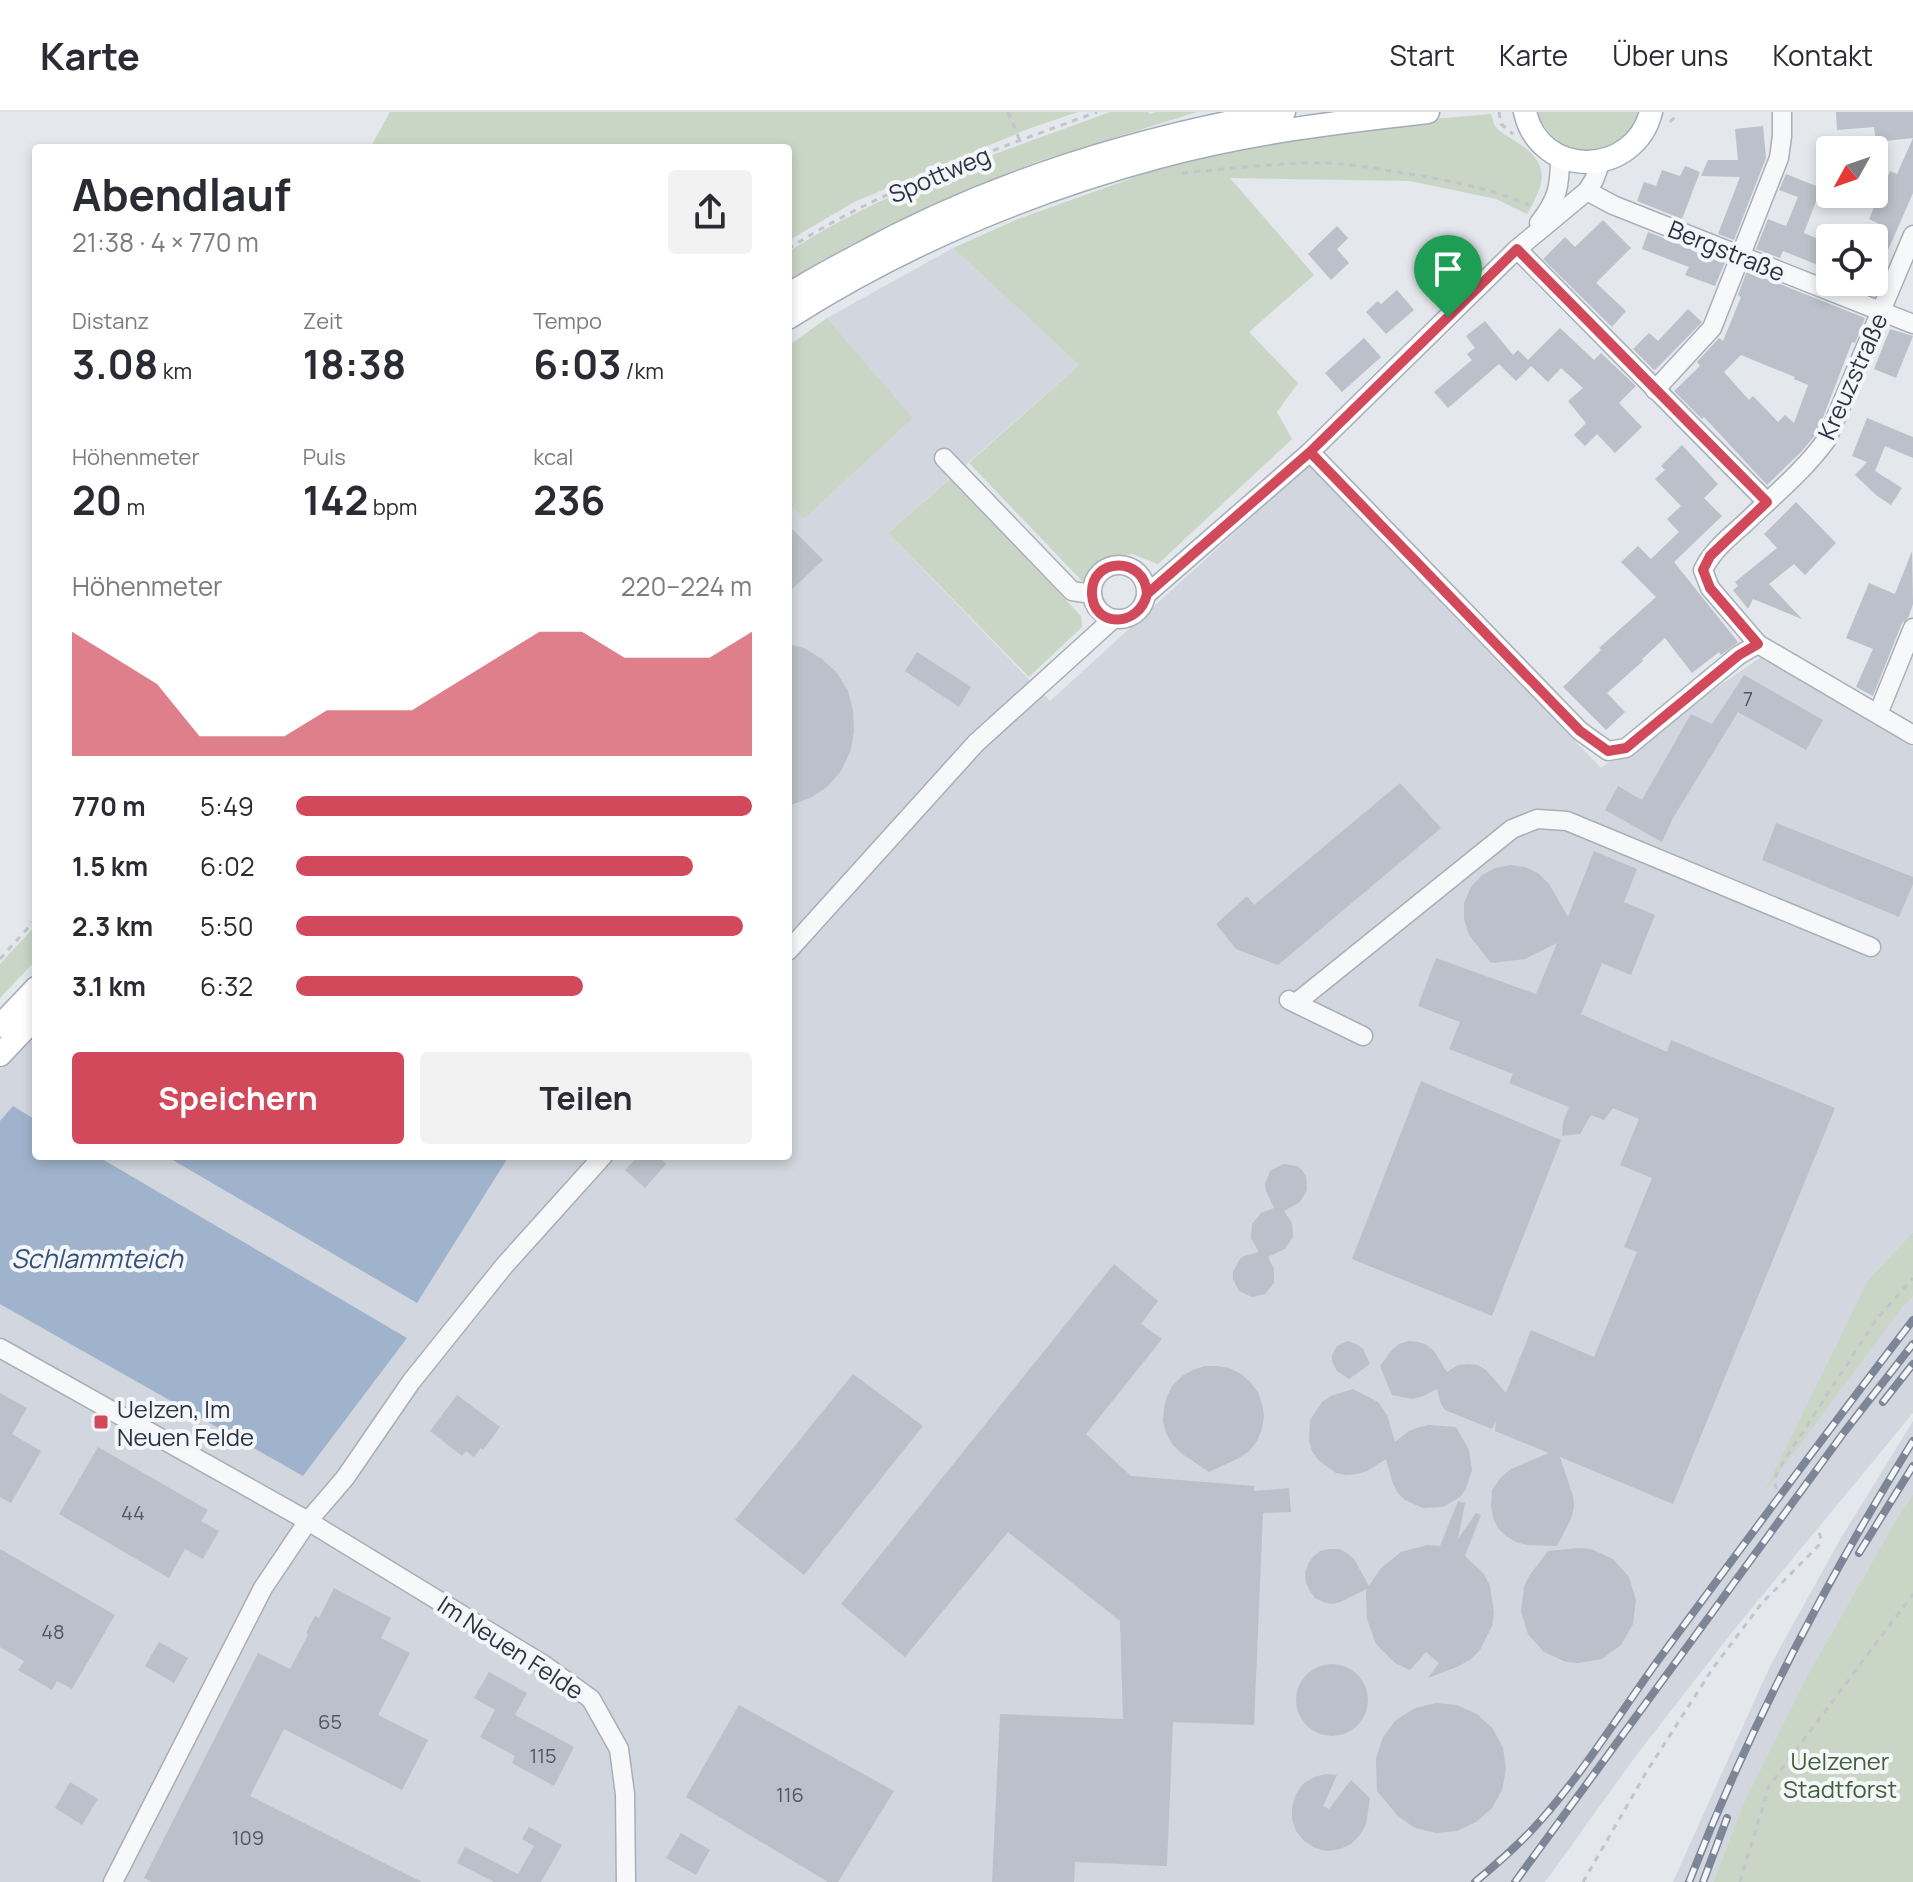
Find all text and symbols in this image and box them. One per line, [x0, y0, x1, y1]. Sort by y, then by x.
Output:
text: Karte [40, 29, 140, 81]
text: Start [1390, 36, 1455, 74]
text: Karte [1499, 36, 1568, 74]
text: Über uns [1612, 36, 1728, 74]
text: Kontakt [1772, 36, 1873, 74]
north arrow [1816, 136, 1888, 208]
map controls [1816, 136, 1888, 296]
street label: Spottweg [883, 138, 995, 210]
text: Abendlauf [72, 164, 291, 224]
button: share [668, 170, 752, 254]
street label: Bergstraße [1664, 212, 1790, 288]
text: 21:38 · 4 × 770 m [72, 224, 259, 260]
button: locate [1816, 224, 1888, 296]
pin [1414, 235, 1482, 317]
icon: arrive [1426, 247, 1470, 291]
text: Distanz [72, 306, 149, 336]
text: Zeit [303, 306, 343, 336]
text: Tempo [533, 306, 602, 336]
street label: Kreuzstraße [1809, 307, 1895, 445]
text: 3.08 [72, 336, 158, 391]
text: 18:38 [303, 336, 406, 391]
text: 6:03 [533, 336, 621, 391]
text: km [158, 356, 192, 386]
text: /km [621, 356, 664, 386]
text: Höhenmeter [72, 442, 199, 472]
text: Puls [303, 442, 346, 472]
text: kcal [533, 442, 573, 472]
text: 20 [72, 472, 122, 527]
text: 142 [303, 472, 368, 527]
text: 236 [533, 472, 605, 527]
text: m [122, 492, 145, 522]
text: bpm [368, 492, 417, 522]
text: Höhenmeter [72, 568, 223, 604]
text: 220–224 m [621, 568, 752, 604]
house number: 7 [1743, 685, 1753, 712]
text: 770 m [72, 788, 146, 824]
text: 5:49 [200, 788, 254, 824]
text: 1.5 km [72, 848, 148, 884]
text: 6:02 [200, 848, 255, 884]
text: 2.3 km [72, 908, 153, 944]
text: 5:50 [200, 908, 254, 944]
text: 3.1 km [72, 968, 146, 1004]
text: 6:32 [200, 968, 253, 1004]
button: Speichern [72, 1052, 404, 1144]
button: Teilen [420, 1052, 752, 1144]
water label: Schlammteich [11, 1240, 184, 1276]
place label: Uelzen, Im Neuen Felde [117, 1392, 254, 1453]
marker: Uelzen, Im Neuen Felde [92, 1413, 110, 1431]
house number: 44 [121, 1499, 145, 1526]
street label: Im Neuen Felde [432, 1587, 590, 1707]
house number: 48 [41, 1618, 65, 1645]
house number: 65 [318, 1708, 342, 1735]
house number: 115 [529, 1742, 557, 1769]
park label: Uelzener Stadtforst [1783, 1744, 1897, 1805]
house number: 116 [776, 1781, 804, 1808]
house number: 109 [232, 1824, 264, 1851]

